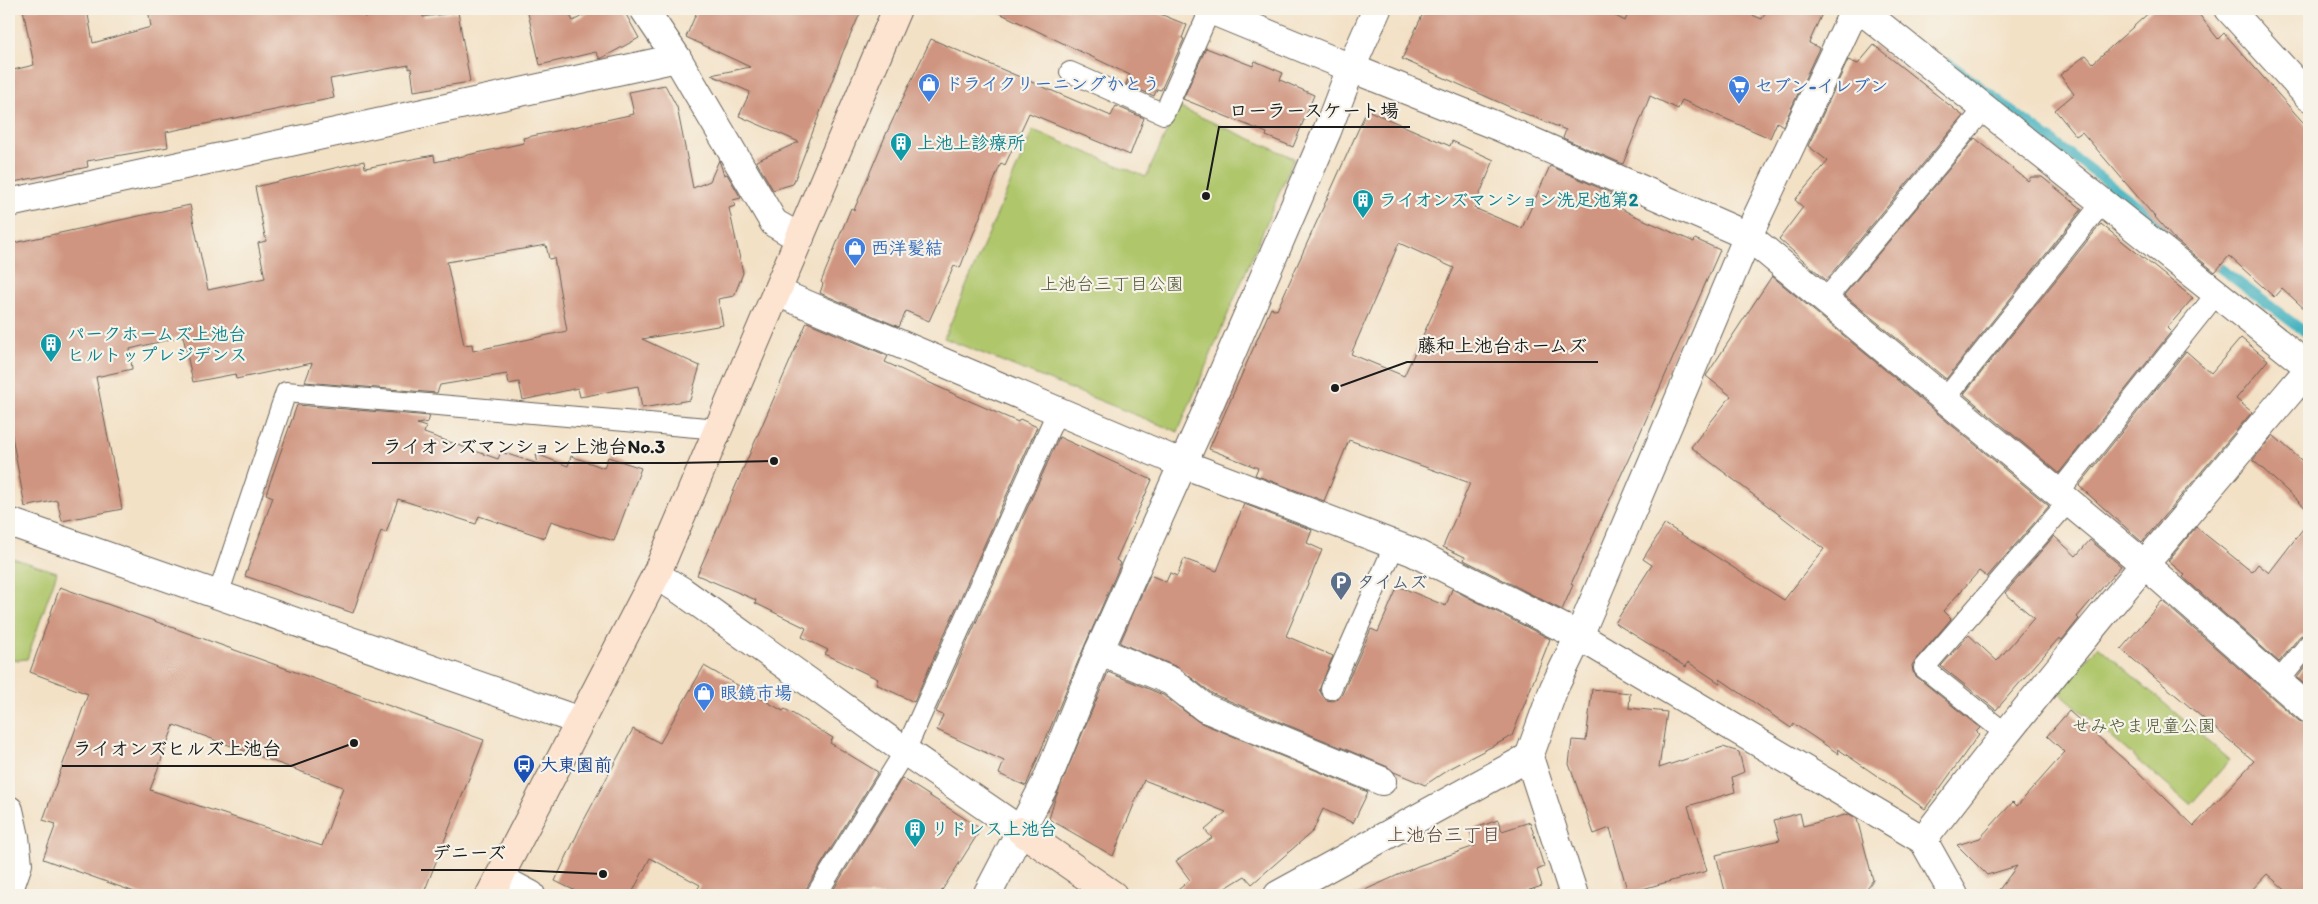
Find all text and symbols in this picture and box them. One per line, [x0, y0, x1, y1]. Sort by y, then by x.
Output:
shop icon: ドライクリーニングかとう [917, 72, 941, 103]
place label: ドライクリーニングかとう [945, 73, 1160, 95]
supermarket icon: セブン-イレブン [1727, 74, 1751, 105]
place label: セブン-イレブン [1755, 75, 1888, 97]
callout: ローラースケート場 [1219, 93, 1410, 127]
text: ローラースケート場 [1229, 99, 1399, 122]
building icon: 上池上診療所 [889, 131, 913, 162]
place label: 上池上診療所 [917, 132, 1025, 154]
building icon: ライオンズマンション洗足池第2 [1351, 188, 1375, 219]
place label: ライオンズマンション洗足池第2 [1379, 189, 1639, 211]
shop icon: 西洋髪結 [843, 236, 867, 267]
place label: 西洋髪結 [871, 237, 943, 259]
park label: 上池台三丁目公園 [1040, 273, 1184, 295]
place label: パークホームズ上池台 ヒルトップレジデンス [67, 323, 247, 366]
callout: 藤和上池台ホームズ [1407, 328, 1598, 362]
building icon: パークホームズ上池台 ヒルトップレジデンス [39, 332, 63, 363]
text: 藤和上池台ホームズ [1417, 334, 1587, 357]
callout: ライオンズマンション上池台No.3 [372, 429, 677, 463]
text: ライオンズマンション上池台No.3 [383, 435, 665, 458]
parking icon: タイムズ [1329, 570, 1353, 601]
place label: タイムズ [1357, 571, 1428, 593]
shop icon: 眼鏡市場 [692, 681, 716, 712]
place label: 眼鏡市場 [720, 682, 792, 704]
park label: せみやま児童公園 [2072, 715, 2216, 737]
callout: ライオンズヒルズ上池台 [62, 732, 291, 766]
text: ライオンズヒルズ上池台 [73, 737, 281, 760]
bus stop icon: 大東園前 [512, 753, 536, 784]
place label: 大東園前 [540, 754, 612, 776]
building icon: リドレス上池台 [903, 817, 927, 848]
place label: リドレス上池台 [931, 818, 1057, 840]
district label: 上池台三丁目 [1387, 823, 1501, 846]
callout: デニーズ [421, 836, 517, 870]
text: デニーズ [432, 841, 506, 864]

